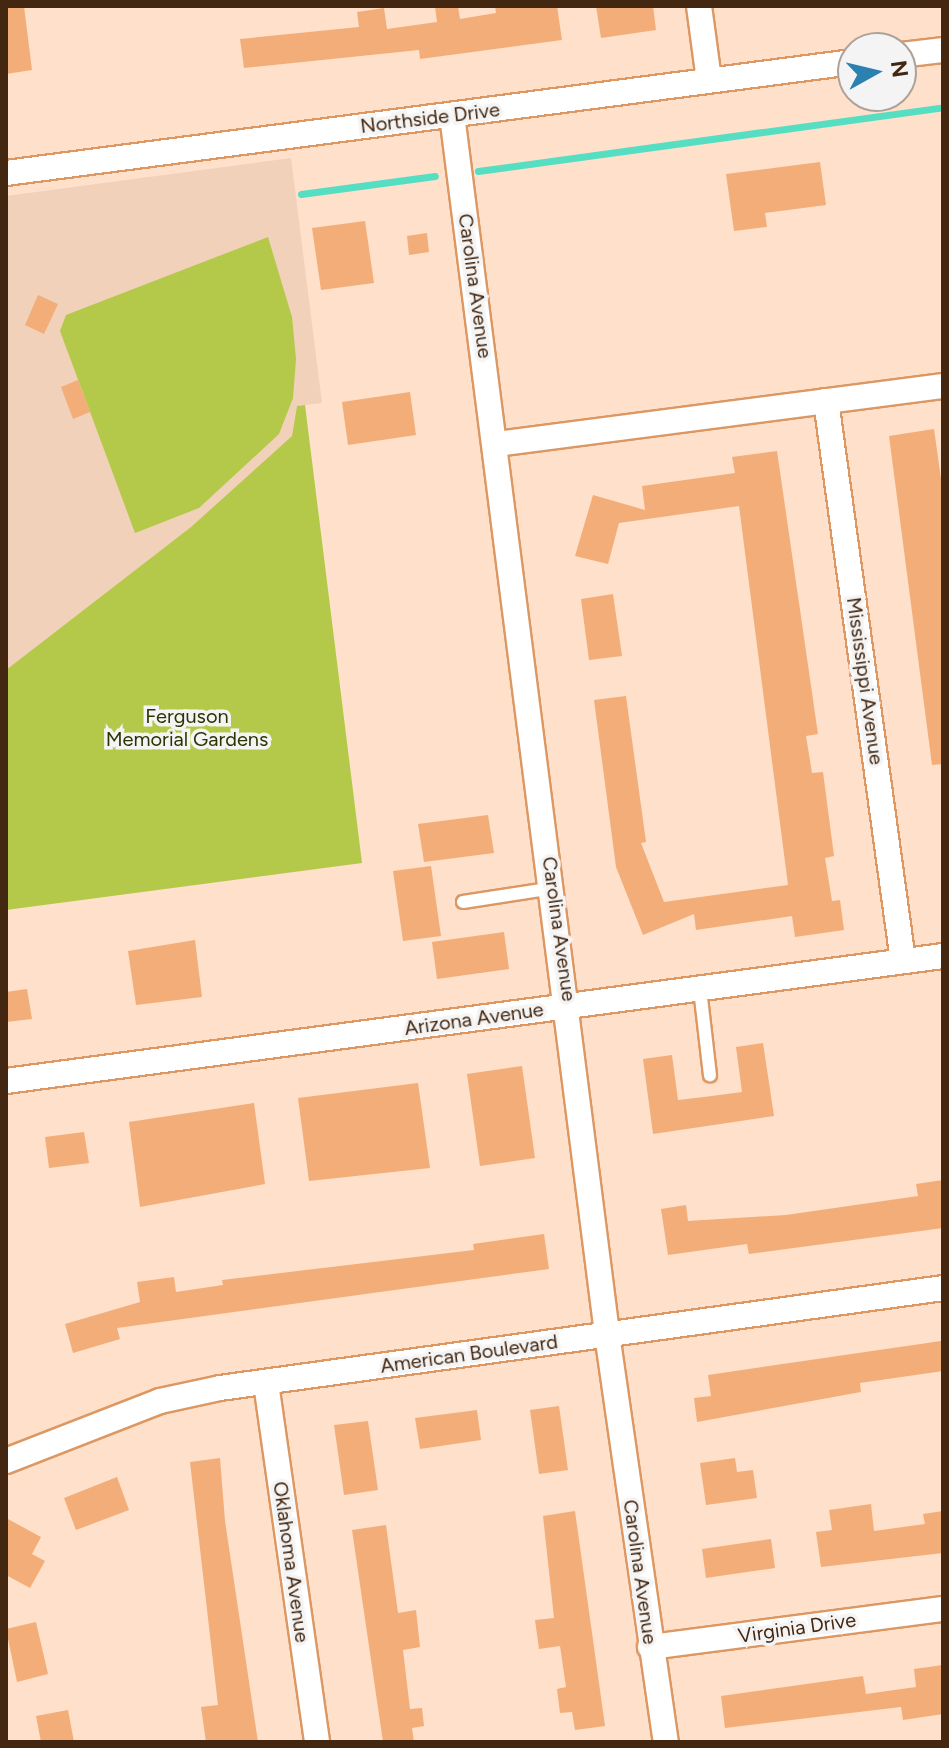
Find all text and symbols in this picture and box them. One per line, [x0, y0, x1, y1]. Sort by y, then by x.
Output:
north arrow [837, 32, 917, 112]
text: N [885, 59, 914, 79]
street label: Northside Drive [359, 98, 501, 138]
street label: Carolina Avenue [453, 212, 497, 360]
street label: Mississippi Avenue [841, 596, 889, 766]
park label: Ferguson Memorial Gardens [106, 704, 268, 751]
street label: Carolina Avenue [537, 855, 581, 1003]
street label: Arizona Avenue [403, 997, 545, 1041]
street label: American Boulevard [379, 1330, 559, 1378]
street label: Oklahoma Avenue [268, 1480, 314, 1644]
street label: Carolina Avenue [618, 1498, 662, 1646]
street label: Virginia Drive [736, 1608, 858, 1648]

